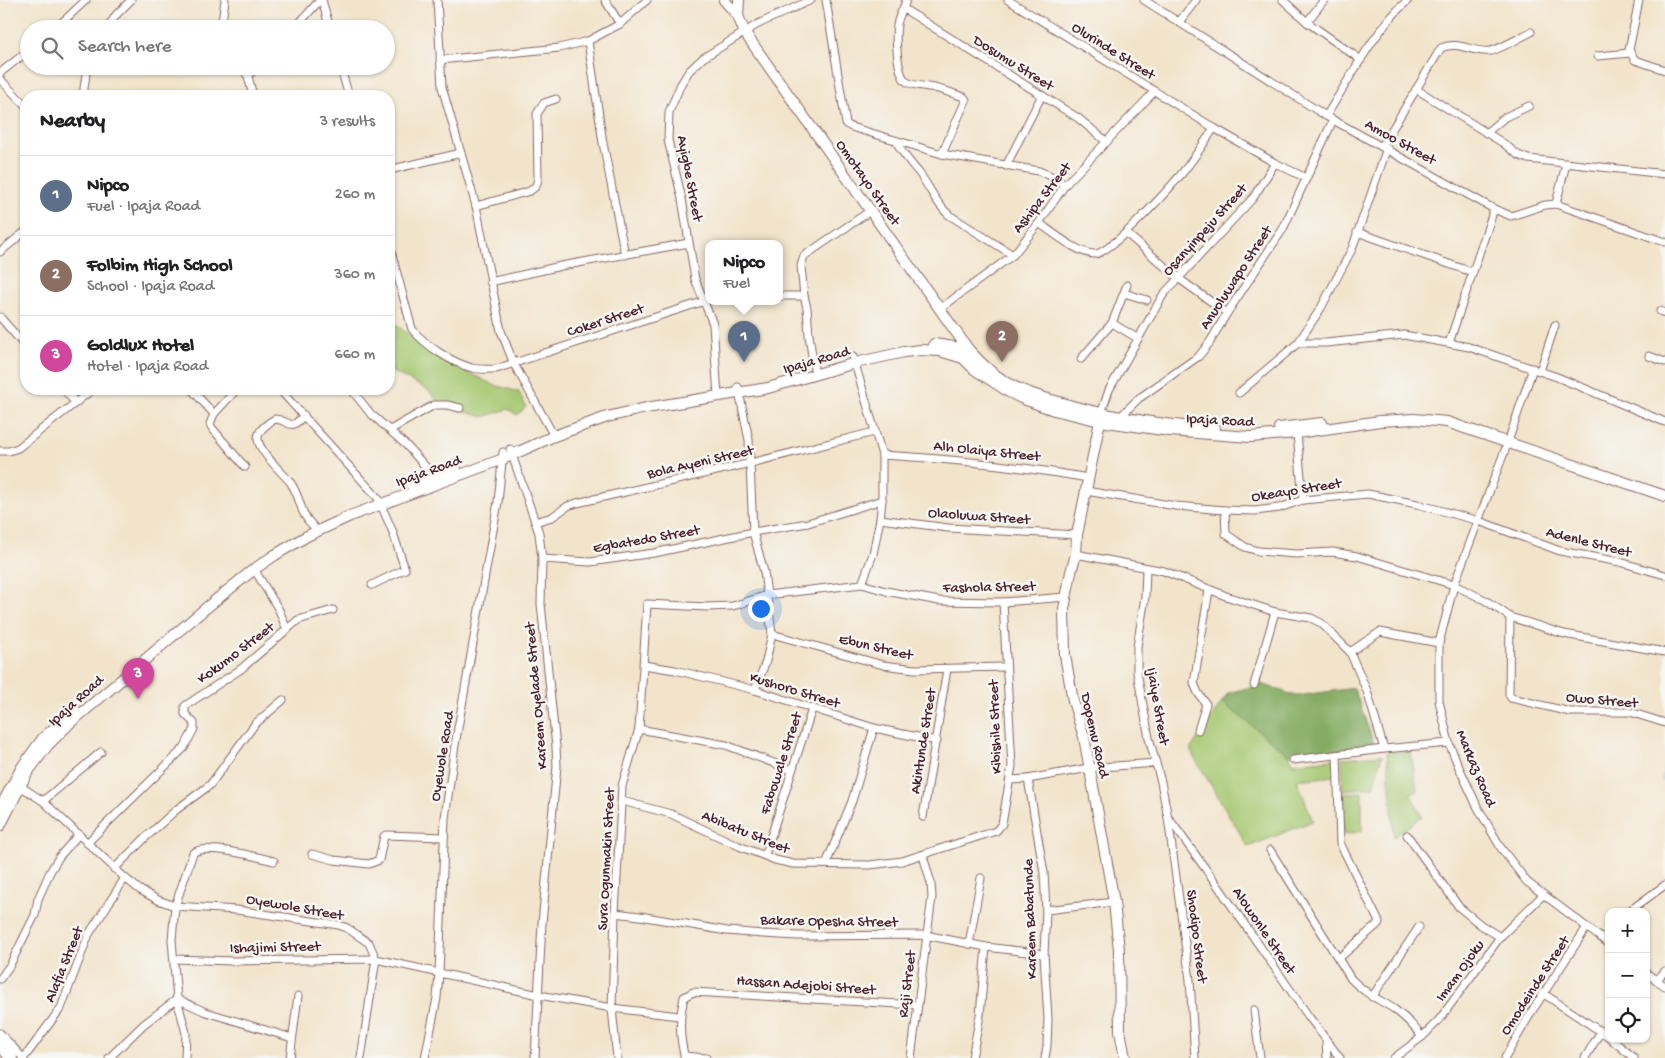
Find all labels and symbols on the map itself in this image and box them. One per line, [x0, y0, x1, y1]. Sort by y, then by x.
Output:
street label: Olurinde Street [1068, 19, 1160, 86]
street label: Dosumu Street [969, 31, 1058, 97]
street label: Amoo Street [1361, 116, 1440, 171]
street label: Ayigbe Street [672, 134, 707, 225]
street label: Omotayo Street [831, 137, 905, 231]
street label: Ashipa Street [1009, 158, 1077, 237]
street label: Osanyinpeju Street [1159, 179, 1253, 280]
street label: Anuoluwapo Street [1197, 221, 1278, 333]
street label: Coker Street [565, 300, 648, 342]
pin: 1 [728, 321, 760, 362]
pin: 2 [986, 321, 1018, 362]
street label: Ipaja Road [781, 343, 853, 379]
street label: Ipaja Road [1185, 410, 1256, 432]
street label: Alh Olaiya Street [933, 437, 1043, 467]
street label: Bola Ayeni Street [645, 442, 757, 484]
street label: Ipaja Road [394, 451, 465, 492]
street label: Okeayo Street [1250, 475, 1344, 507]
street label: Olaoluwa Street [927, 504, 1032, 530]
street label: Egbatedo Street [592, 521, 703, 558]
street label: Adenle Street [1544, 524, 1635, 563]
street label: Fashola Street [942, 578, 1037, 598]
your location [748, 596, 774, 622]
street label: Kokumo Street [194, 618, 280, 688]
street label: Kareem Oyelade Street [521, 620, 552, 770]
street label: Ebun Street [837, 631, 916, 666]
pin: 3 [122, 658, 154, 699]
street label: Ijaiye Street [1141, 666, 1173, 748]
street label: Kushoro Street [747, 669, 843, 714]
street label: Ipaja Road [45, 671, 109, 731]
street label: Kibishile Street [985, 678, 1007, 774]
street label: Akintunde Street [907, 686, 941, 795]
street label: Owo Street [1565, 689, 1640, 713]
street label: Dopemu Road [1075, 690, 1113, 781]
street label: Oyewole Road [427, 709, 459, 803]
street label: Fabowale Street [757, 709, 807, 818]
street label: Markaz Road [1451, 728, 1500, 811]
street label: Sura Ogunmakin Street [594, 786, 620, 931]
street label: Abibatu Street [699, 807, 793, 859]
street label: Kareem Babatunde [1020, 858, 1042, 980]
street label: Alowonle Street [1228, 884, 1300, 980]
street label: Shodipo Street [1181, 889, 1211, 986]
street label: Oyewole Street [245, 891, 346, 926]
street label: Bakare Opesha Street [759, 912, 900, 932]
street label: Alafia Street [41, 922, 89, 1005]
street label: Omodeinde Street [1497, 932, 1575, 1039]
street label: Imam Ojoku [1432, 937, 1489, 1005]
street label: Ishajimi Street [230, 938, 322, 958]
street label: Raji Street [895, 948, 921, 1019]
street label: Hassan Adejobi Street [736, 972, 878, 1000]

